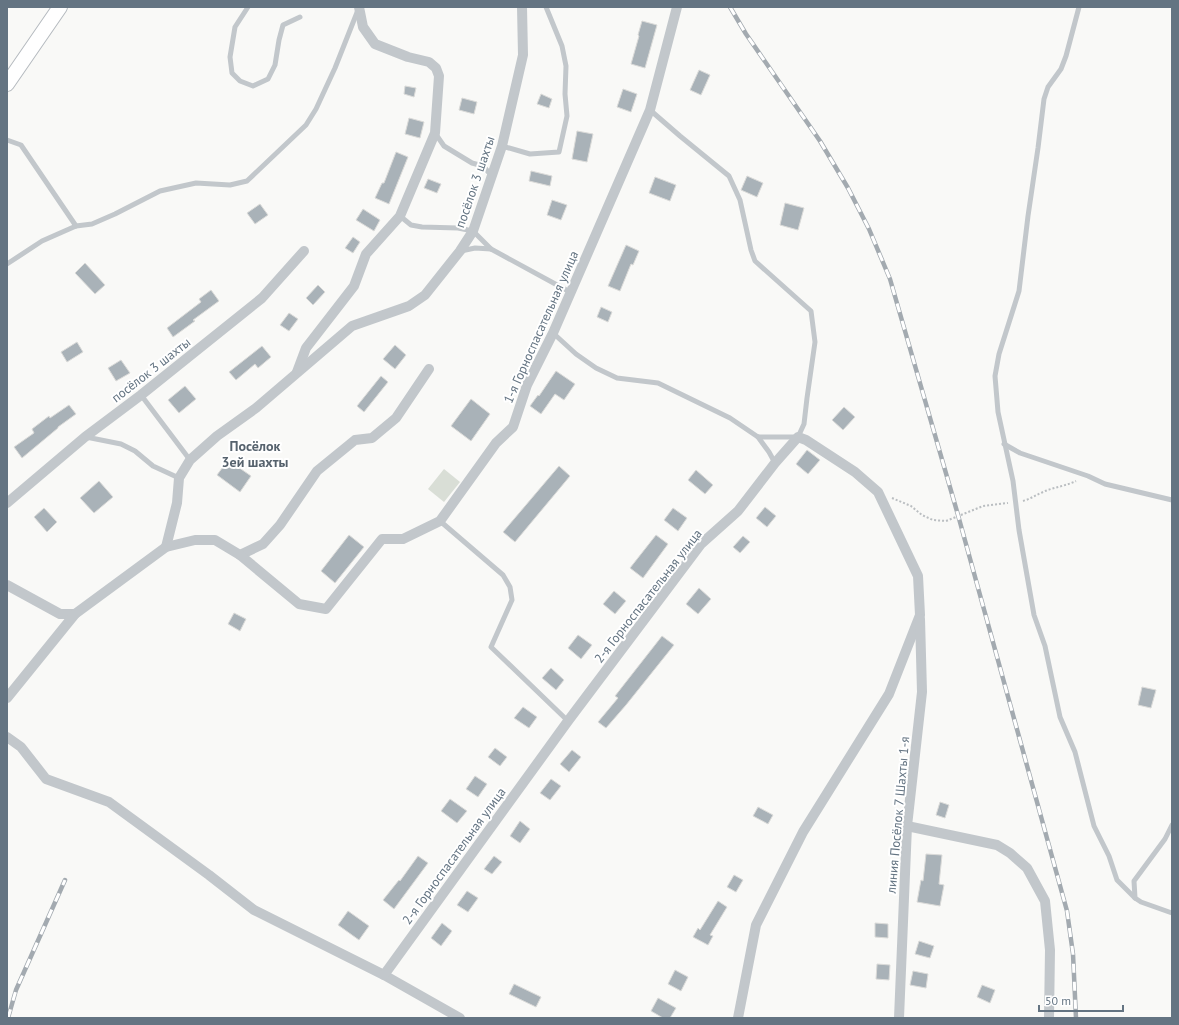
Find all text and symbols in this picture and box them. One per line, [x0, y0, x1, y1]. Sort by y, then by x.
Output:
street label: посёлок 3 шахты [451, 134, 499, 230]
street label: 1-я Горноспасательная улица [500, 248, 582, 406]
street label: посёлок 3 шахты [108, 334, 194, 406]
district label: Посёлок 3ей шахты [222, 437, 289, 471]
street label: 2-я Горноспасательная улица [590, 526, 706, 666]
street label: линия Посёлок 7 Шахты 1-я [883, 736, 913, 895]
street label: 2-я Горноспасательная улица [399, 784, 509, 928]
scale bar [1039, 987, 1123, 1013]
text: 50 m [1045, 993, 1071, 1008]

